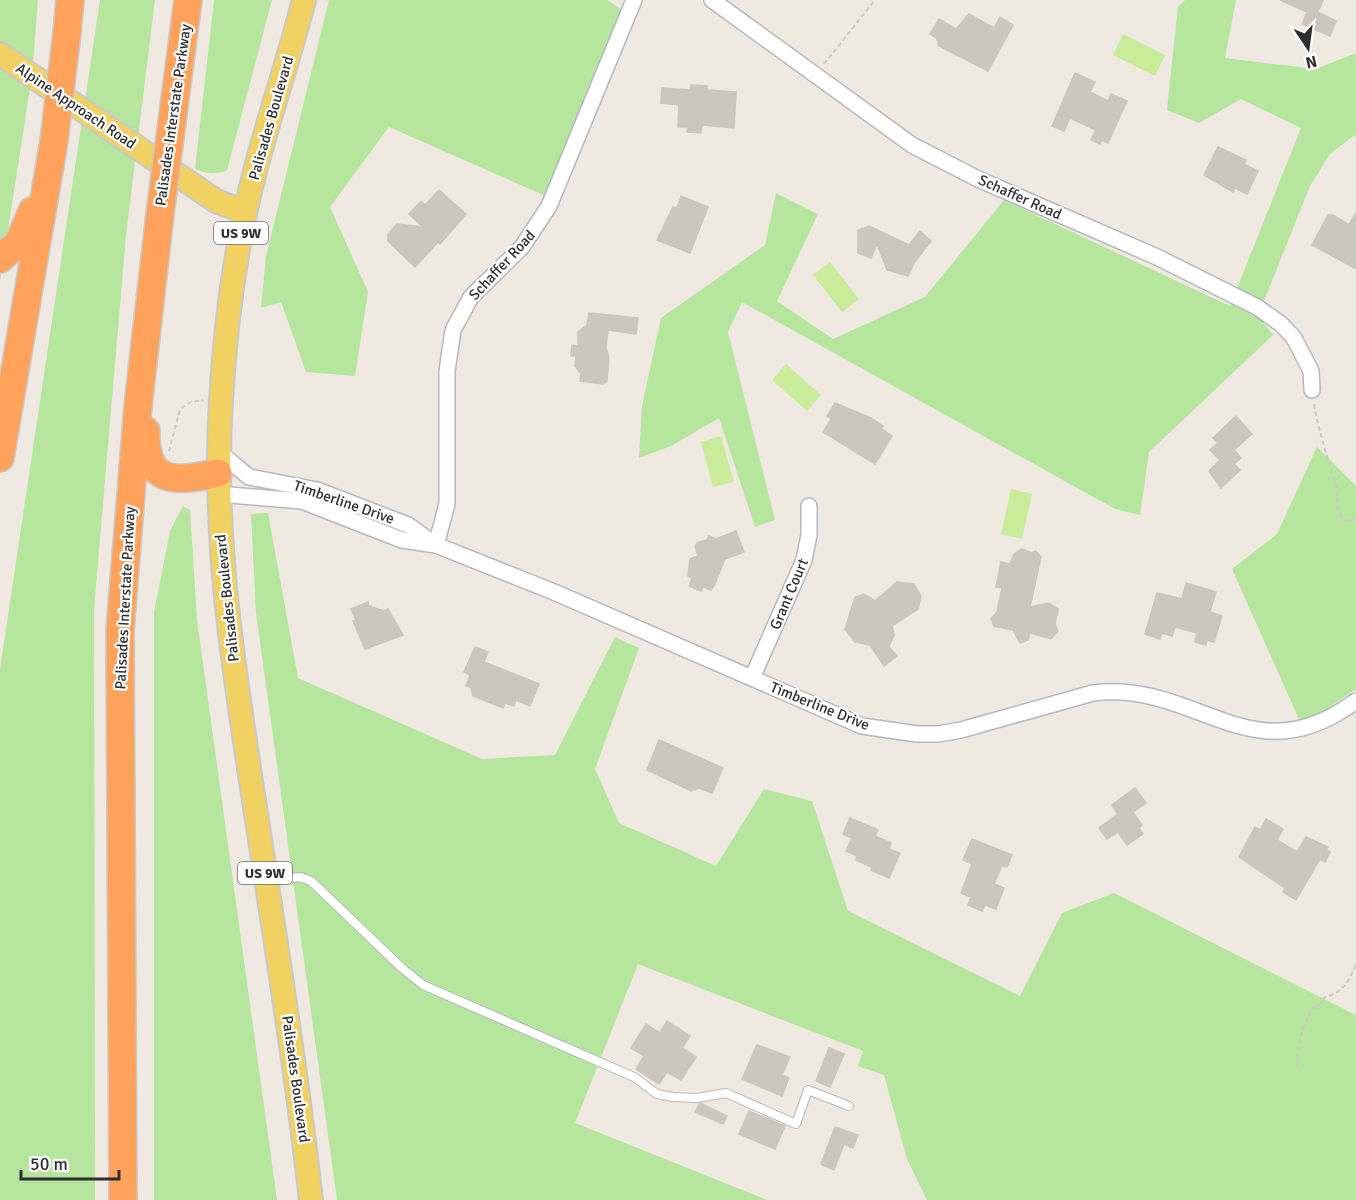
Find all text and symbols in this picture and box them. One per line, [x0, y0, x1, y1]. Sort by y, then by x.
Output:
north arrow [1278, 18, 1338, 78]
street label: Palisades Interstate Parkway [151, 23, 195, 207]
text: N [1303, 51, 1319, 73]
street label: Palisades Boulevard [245, 54, 297, 182]
street label: Alpine Approach Road [13, 59, 139, 153]
street label: Schaffer Road [976, 171, 1064, 223]
road number: US 9W [214, 222, 268, 244]
street label: Schaffer Road [465, 226, 539, 304]
street label: Timberline Drive [291, 476, 397, 528]
street label: Palisades Interstate Parkway [111, 506, 139, 690]
street label: Palisades Boulevard [211, 533, 243, 663]
street label: Grant Court [766, 556, 812, 632]
street label: Timberline Drive [768, 678, 872, 734]
road number: US 9W [238, 862, 292, 884]
street label: Palisades Boulevard [278, 1014, 314, 1144]
scale bar [21, 1143, 118, 1181]
text: 50 m [30, 1153, 68, 1175]

